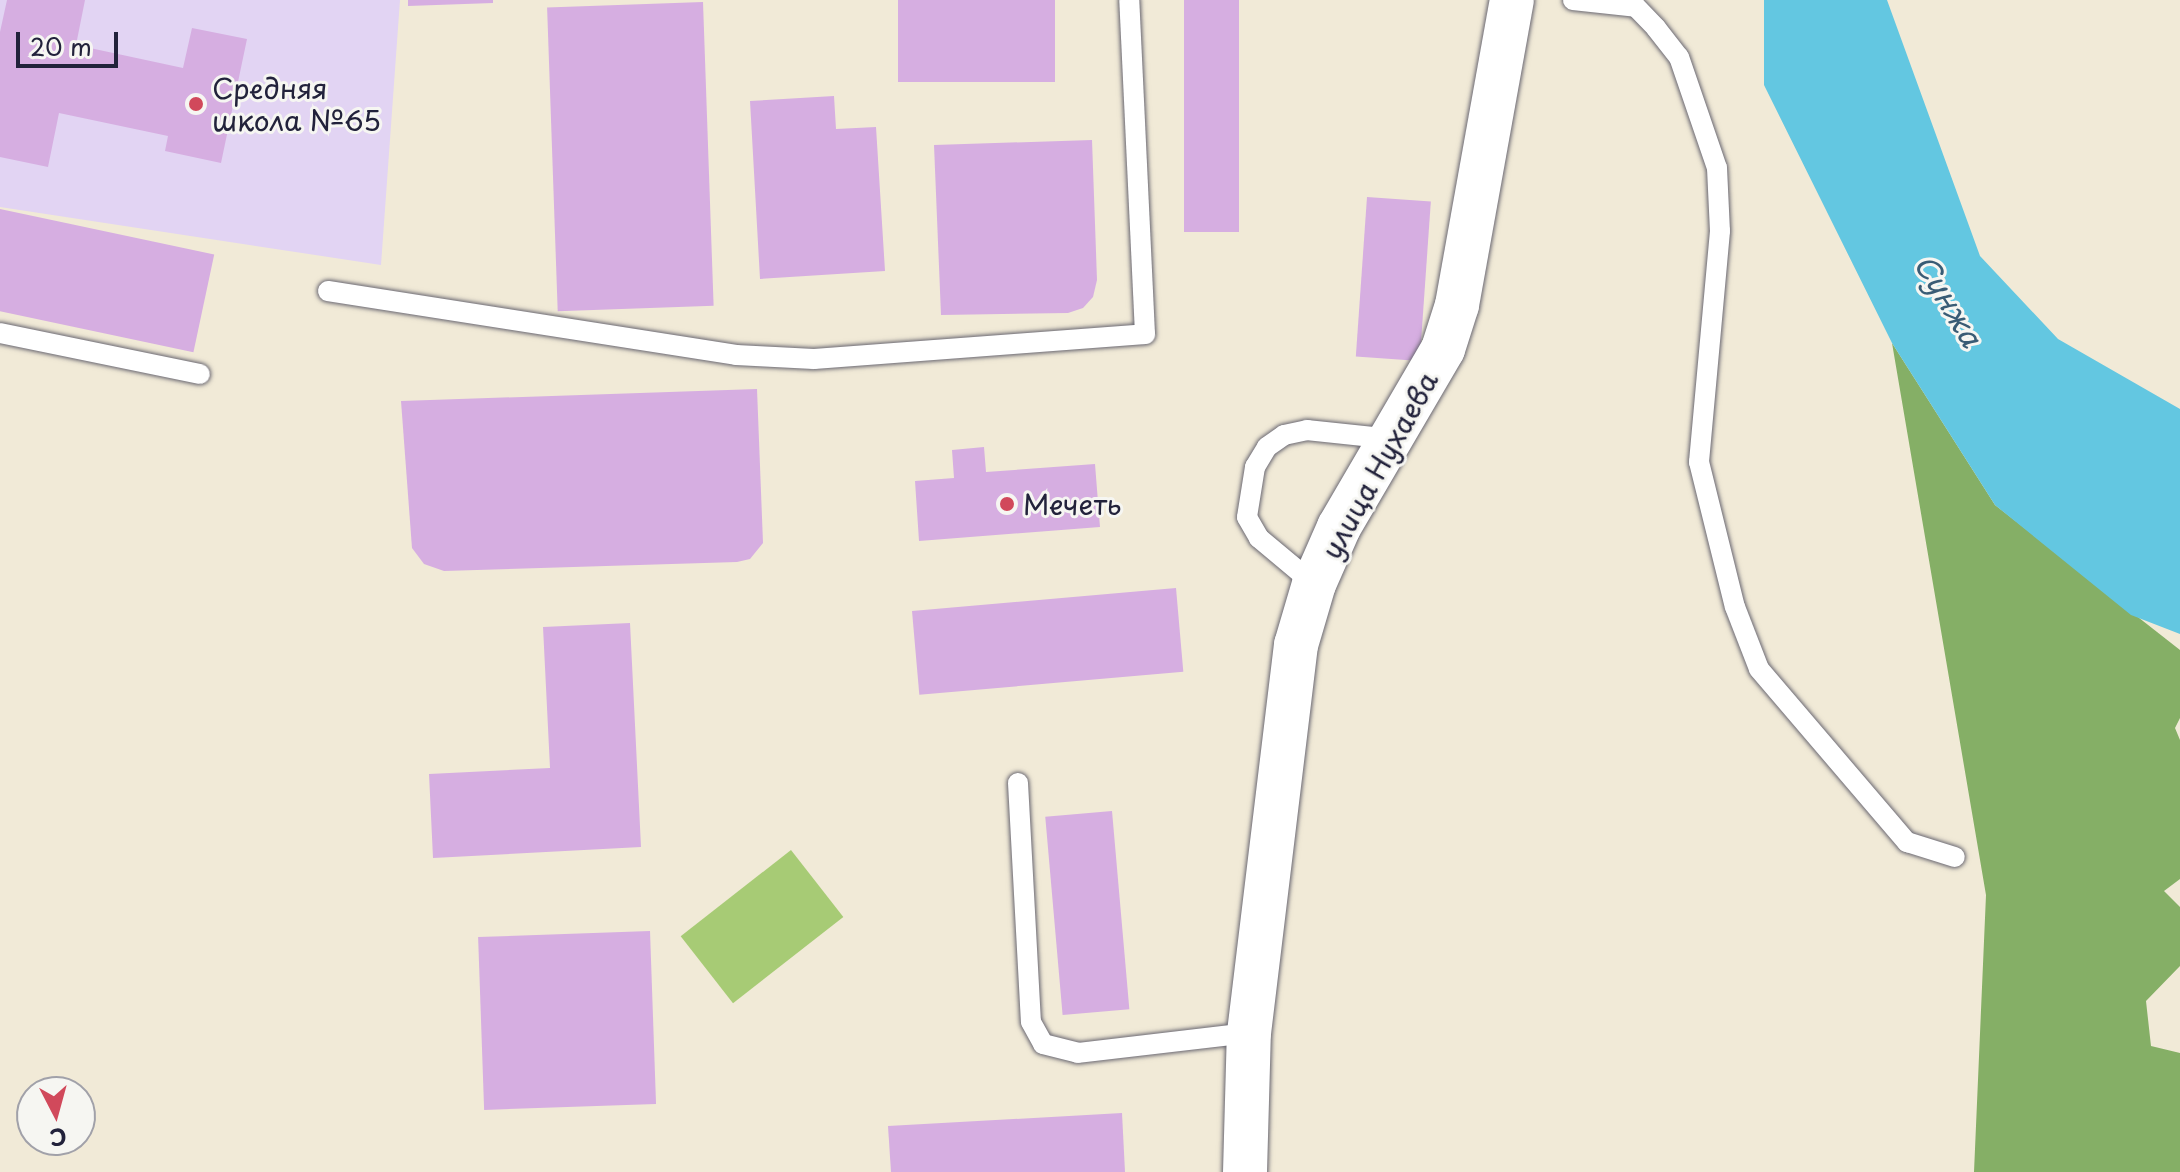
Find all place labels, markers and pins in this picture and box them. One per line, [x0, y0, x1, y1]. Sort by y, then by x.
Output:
place label: Средняя школа №65 [212, 71, 382, 137]
marker: Средняя школа №65 [187, 95, 205, 113]
place label: Мечеть [1023, 487, 1121, 521]
marker: Мечеть [998, 495, 1016, 513]

